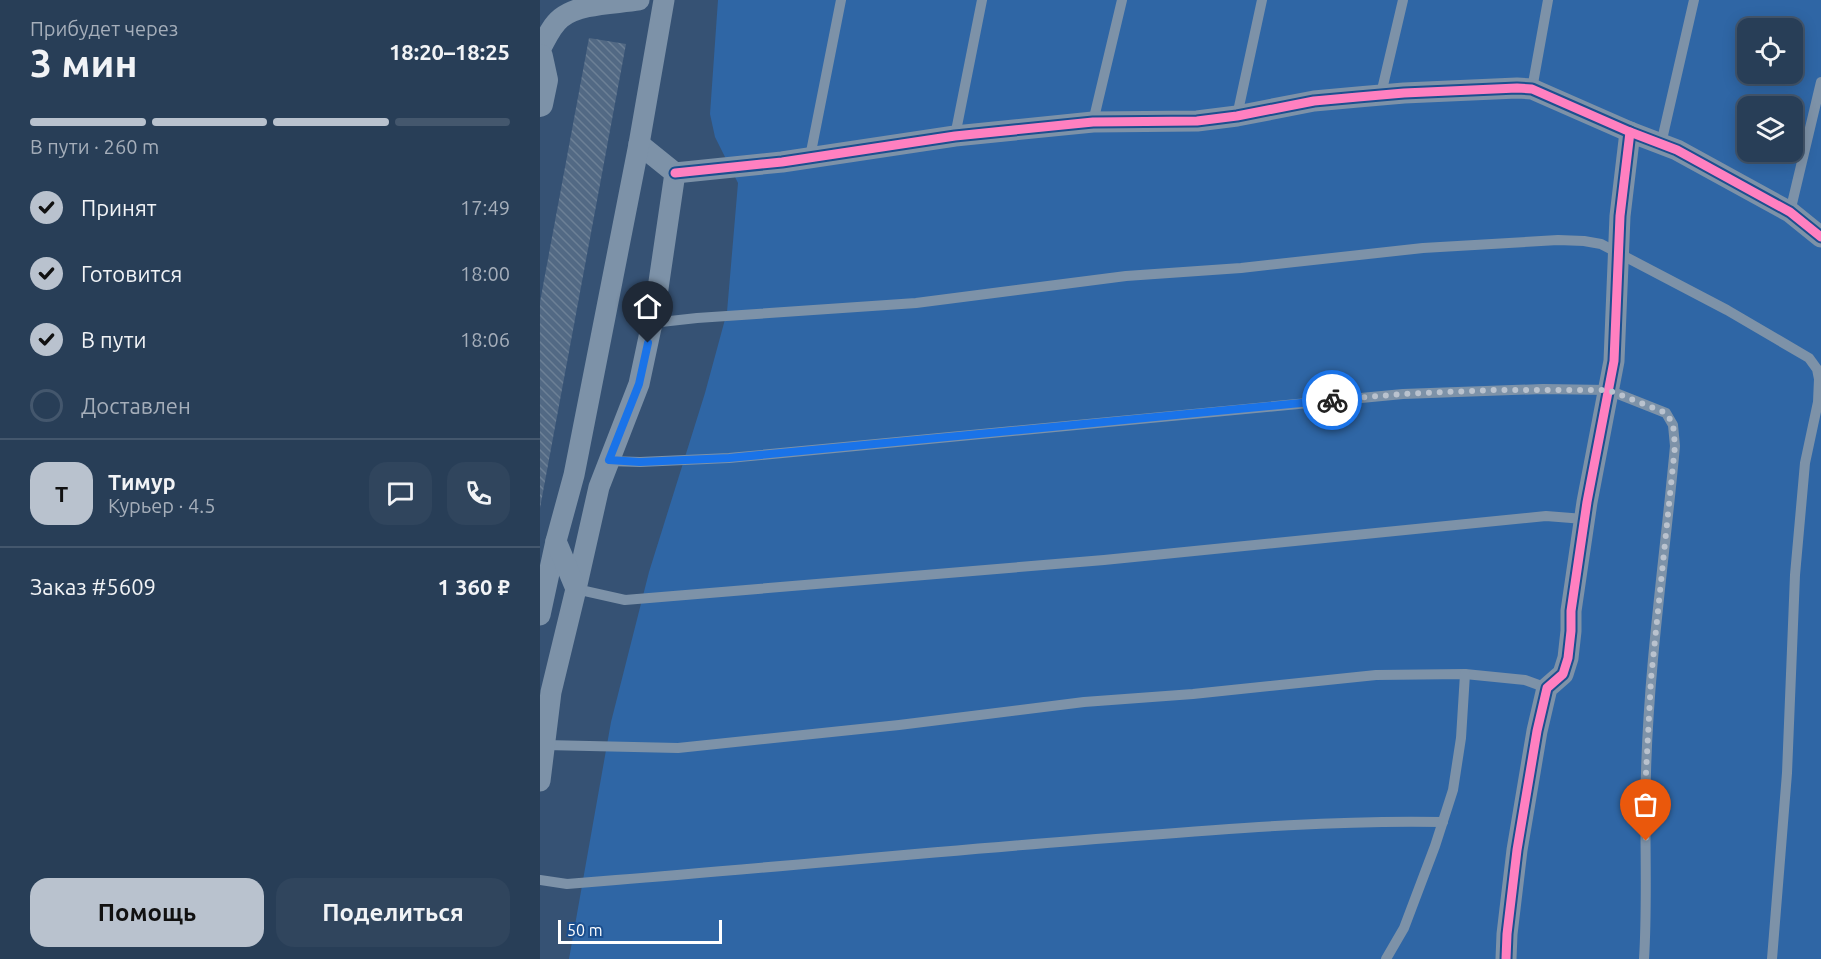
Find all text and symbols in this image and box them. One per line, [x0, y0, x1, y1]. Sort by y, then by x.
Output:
text: Прибудет через [30, 17, 178, 40]
map controls [1737, 18, 1803, 162]
button: locate [1737, 18, 1803, 84]
text: 18:20–18:25 [389, 39, 510, 64]
text: 3 мин [30, 41, 138, 84]
button: layers [1737, 96, 1803, 162]
text: В пути · 260 m [30, 135, 159, 158]
icon: check [30, 191, 63, 224]
text: Принят [81, 195, 157, 220]
text: 17:49 [460, 196, 510, 219]
icon: check [30, 257, 63, 290]
text: Готовится [81, 261, 182, 286]
text: 18:00 [460, 262, 510, 285]
pin [622, 281, 673, 343]
icon: home [631, 290, 664, 323]
icon: check [30, 323, 63, 356]
text: В пути [81, 327, 147, 352]
text: 18:06 [460, 328, 510, 351]
courier [1302, 370, 1362, 430]
icon: bike [1316, 384, 1349, 417]
text: Доставлен [81, 393, 191, 418]
button: chat [369, 462, 432, 525]
button: phone [447, 462, 510, 525]
text: Тимур [108, 469, 176, 494]
text: Т [55, 481, 68, 506]
text: Курьер · 4.5 [108, 494, 215, 517]
text: Заказ #5609 [30, 574, 156, 599]
text: 1 360 ₽ [438, 574, 510, 599]
pin [1620, 779, 1671, 841]
icon: bag [1629, 788, 1662, 821]
button: Помощь [30, 878, 264, 947]
button: Поделиться [276, 878, 510, 947]
scale bar [558, 917, 722, 944]
text: 50 m [567, 921, 603, 939]

